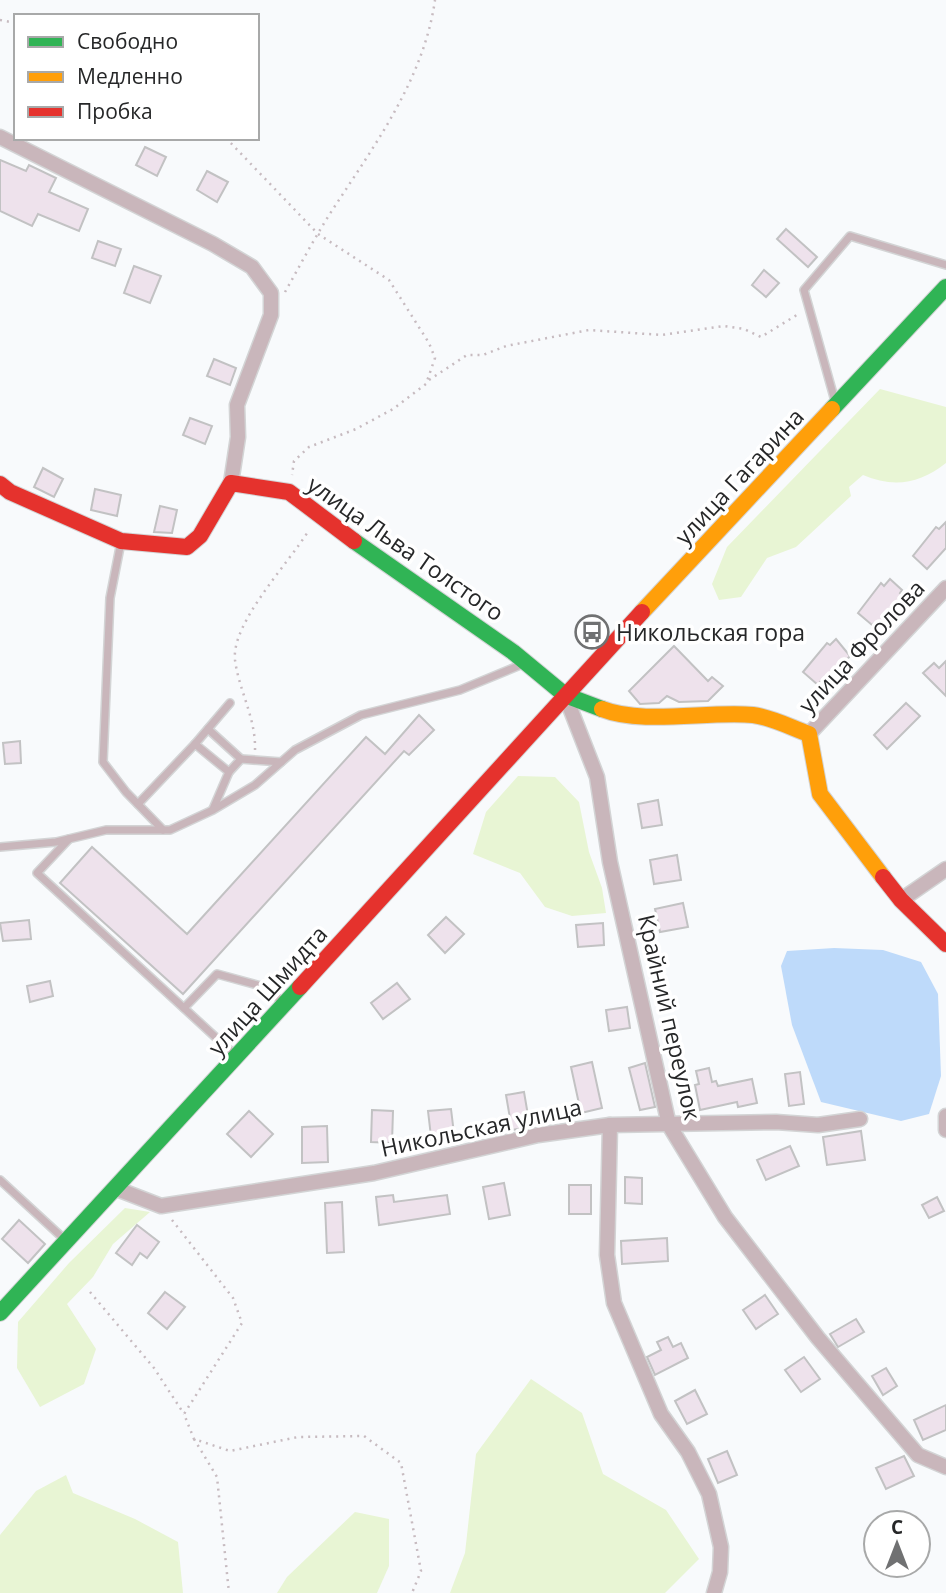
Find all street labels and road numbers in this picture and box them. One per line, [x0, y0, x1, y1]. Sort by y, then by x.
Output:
street label: улица Гагарина [667, 401, 811, 551]
street label: улица Льва Толстого [301, 468, 511, 628]
street label: улица Фролова [791, 572, 931, 720]
street label: Крайний переулок [631, 911, 709, 1123]
street label: улица Шмидта [200, 918, 334, 1062]
street label: Никольская улица [377, 1090, 585, 1164]

